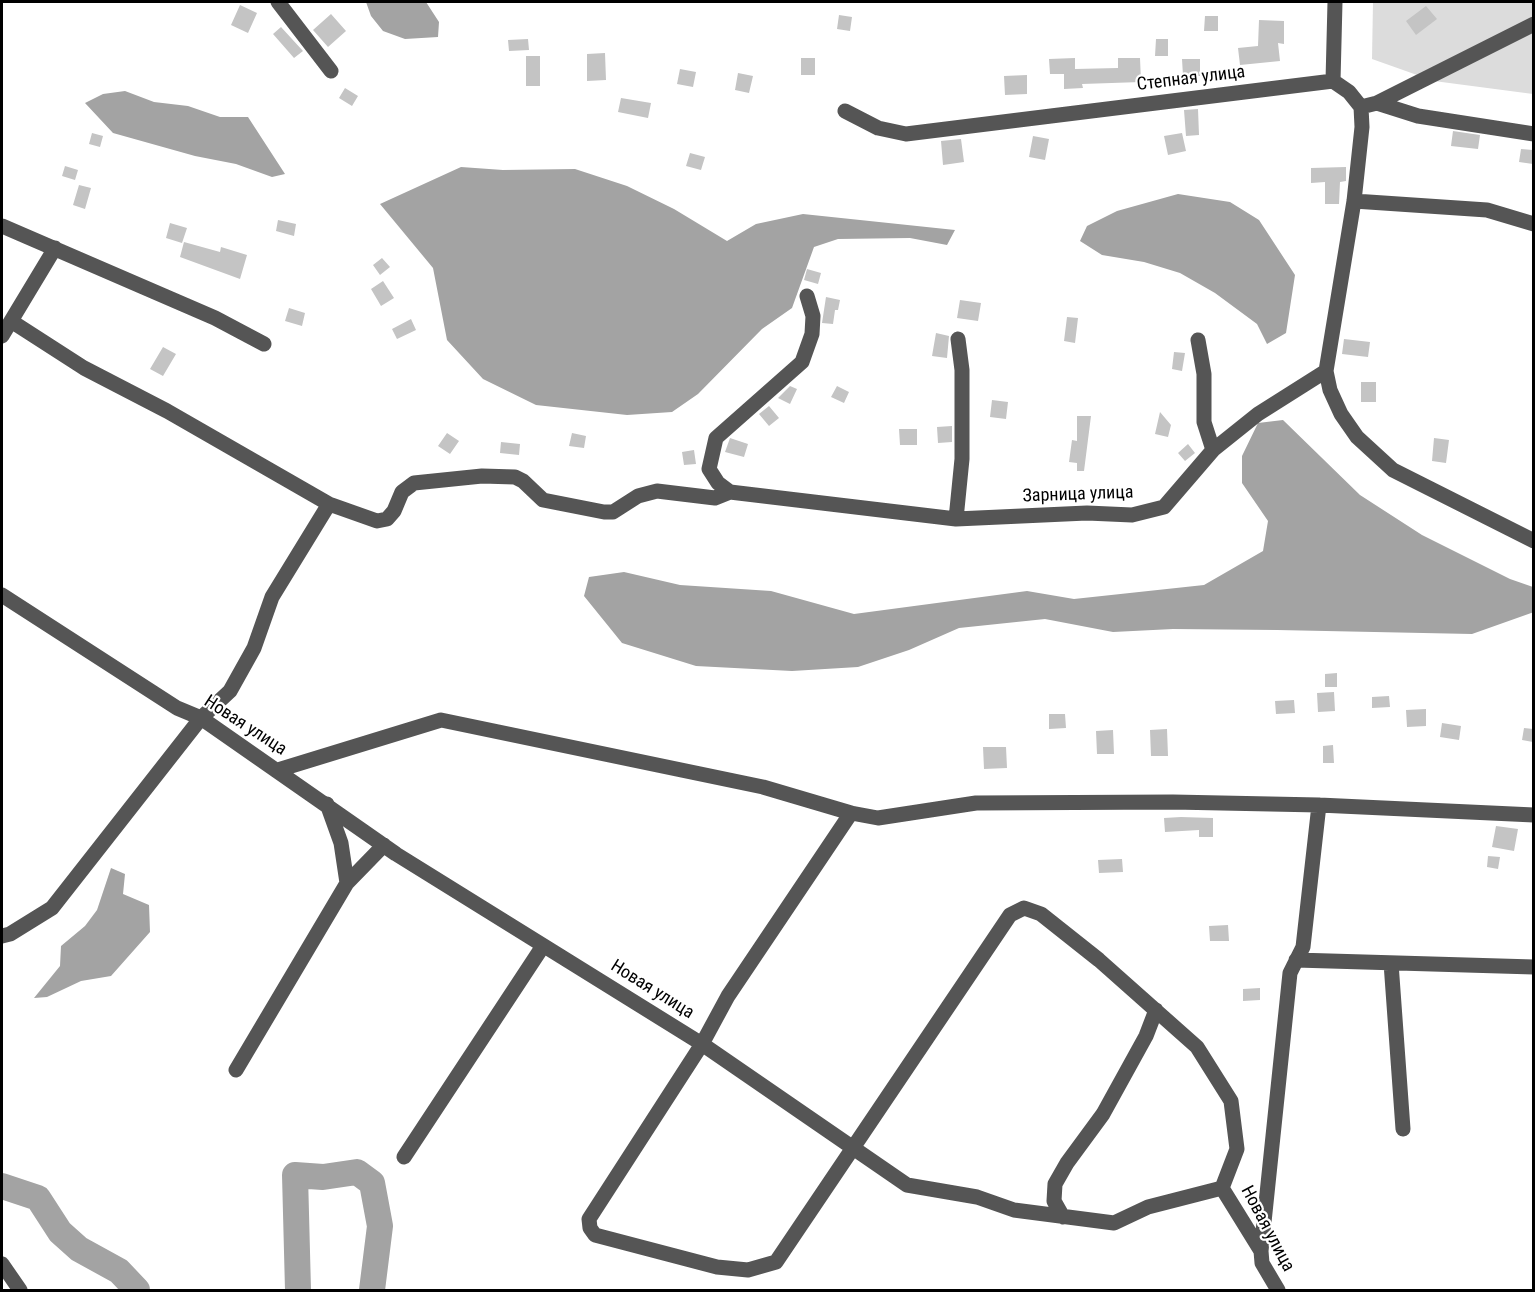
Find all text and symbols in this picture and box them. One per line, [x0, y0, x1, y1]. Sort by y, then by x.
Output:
street label: Степная улица [1136, 62, 1246, 96]
street label: Зарница улица [1022, 482, 1134, 508]
street label: Новая улица [200, 691, 290, 761]
street label: Новая улица [606, 956, 698, 1024]
street label: Новая улица [1235, 1182, 1299, 1276]

